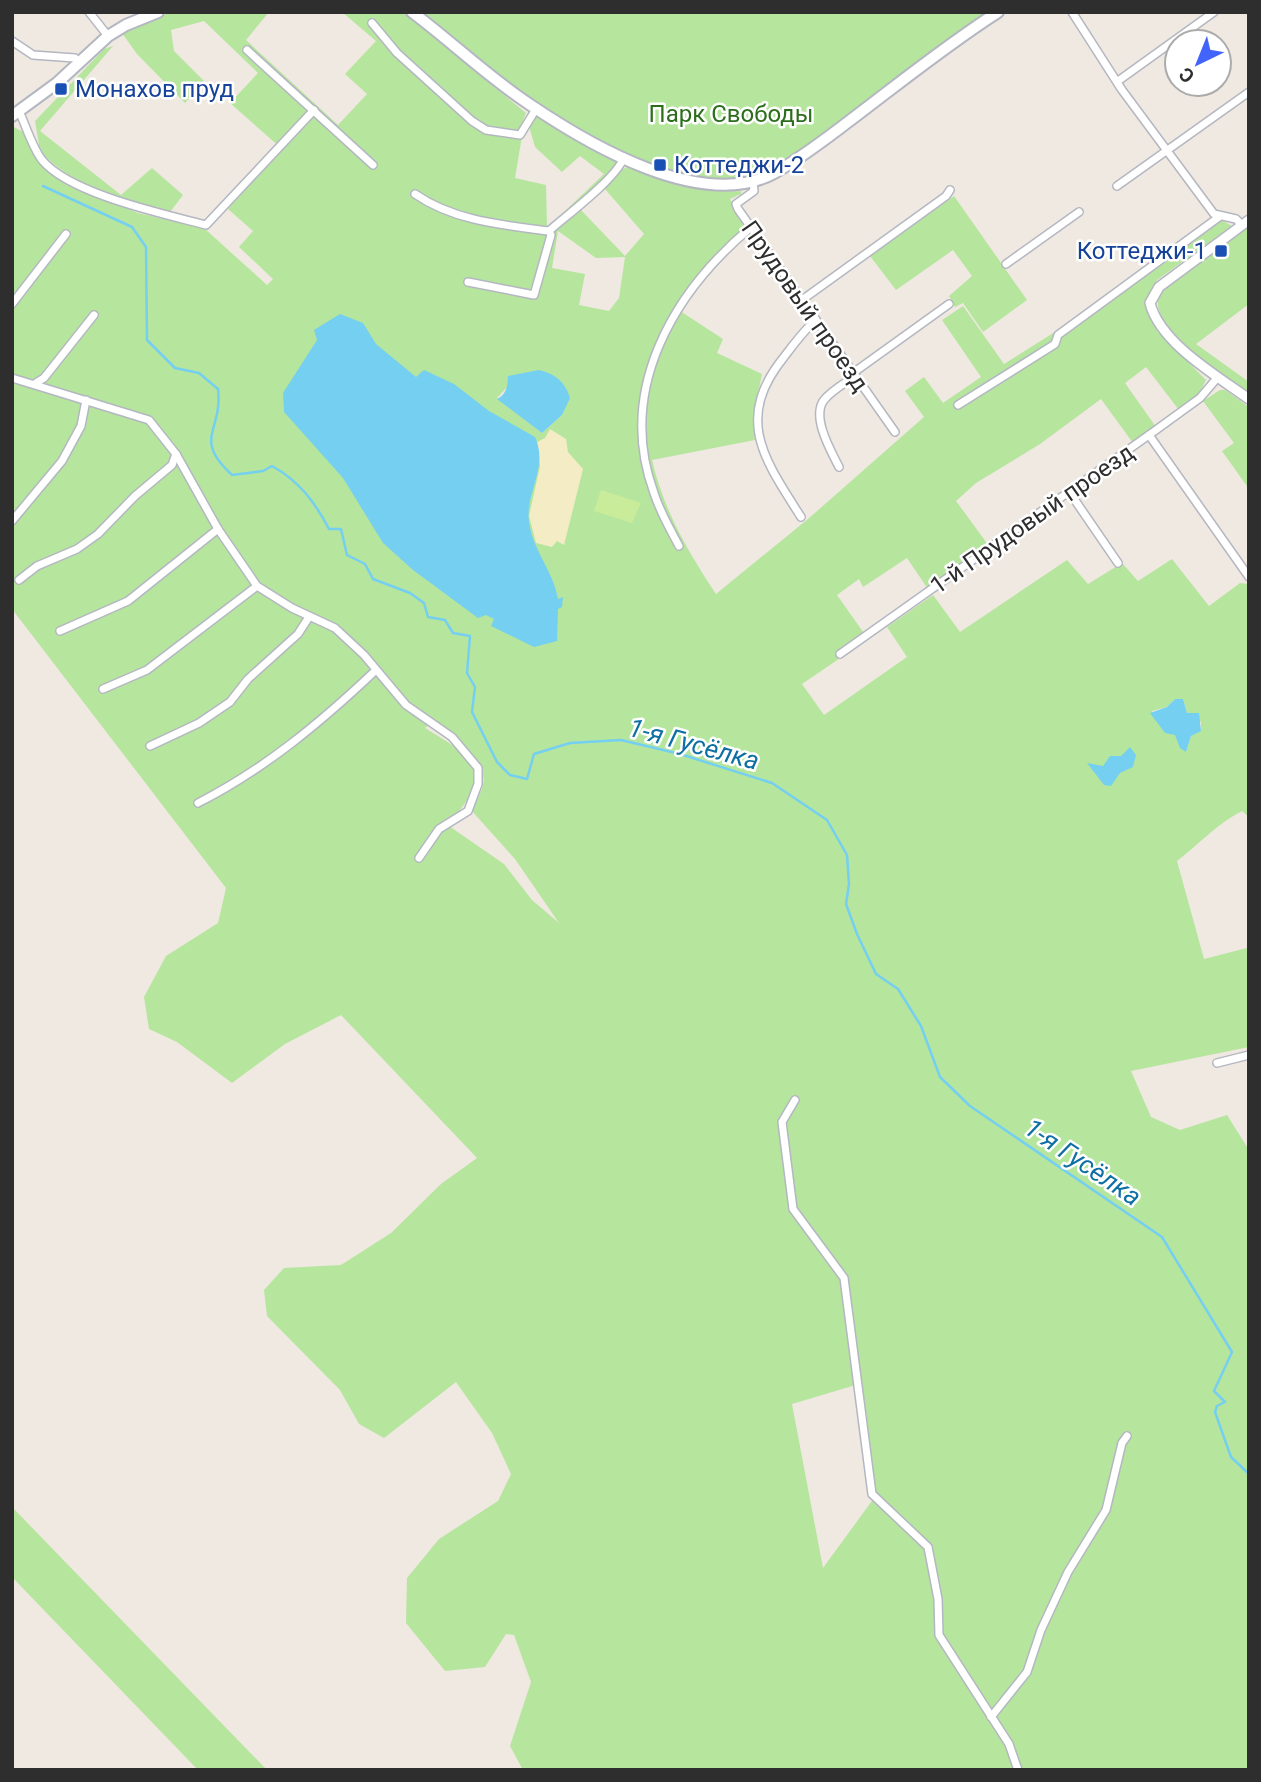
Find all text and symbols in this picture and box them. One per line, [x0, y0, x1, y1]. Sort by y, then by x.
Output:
north arrow [1163, 28, 1233, 98]
text: С [1174, 62, 1199, 88]
place label: Монахов пруд [75, 75, 234, 103]
marker: Монахов пруд [53, 81, 69, 97]
park label: Парк Свободы [649, 100, 813, 128]
place label: Коттеджи-2 [674, 151, 804, 179]
marker: Коттеджи-2 [652, 157, 668, 173]
street label: Прудовый проезд [736, 215, 874, 397]
place label: Коттеджи-1 [1077, 237, 1207, 265]
marker: Коттеджи-1 [1213, 243, 1229, 259]
street label: 1-й Прудовый проезд [925, 438, 1139, 600]
water label: 1-я Гусёлка [625, 712, 763, 776]
water label: 1-я Гусёлка [1019, 1112, 1147, 1212]

